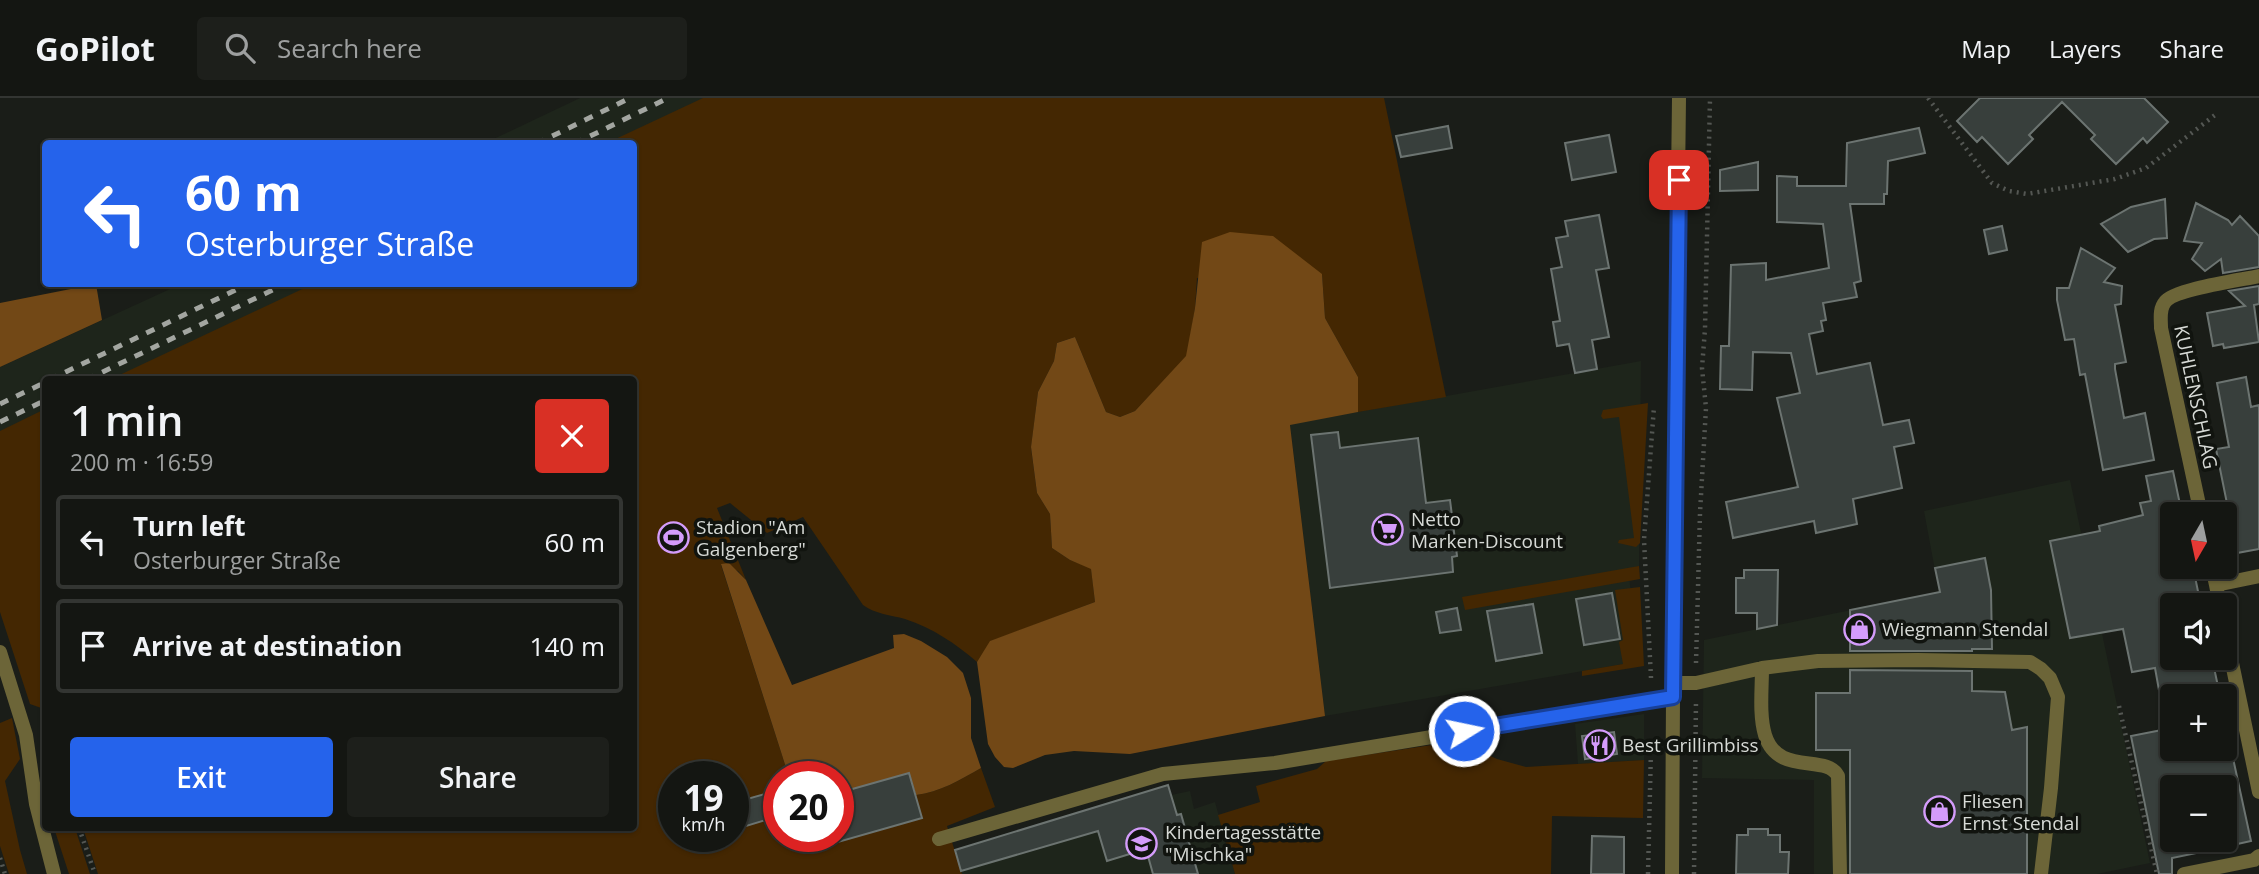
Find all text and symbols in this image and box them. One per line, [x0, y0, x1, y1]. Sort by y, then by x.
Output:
search box [197, 17, 687, 80]
text: GoPilot [35, 26, 155, 71]
icon: search [221, 29, 259, 67]
text: Search here [277, 30, 422, 66]
text: Map [1961, 32, 2011, 65]
text: Layers [2049, 32, 2122, 65]
text: Share [2160, 32, 2224, 65]
pin [1649, 150, 1709, 210]
text: 60 m [185, 159, 302, 225]
icon: arrive [1660, 161, 1698, 199]
icon: left [70, 168, 161, 259]
text: Osterburger Straße [185, 222, 474, 265]
street label: KUHLENSCHLAG [2168, 323, 2224, 471]
text: 1 min [70, 391, 183, 448]
button: close [535, 399, 609, 473]
text: 200 m · 16:59 [70, 446, 213, 478]
north arrow [2160, 502, 2236, 579]
map controls [2160, 502, 2237, 852]
place label: Netto Marken-Discount [1411, 506, 1563, 554]
text: Turn left [133, 508, 245, 544]
supermarket icon: Netto Marken-Discount [1371, 513, 1405, 547]
place label: Stadion "Am Galgenberg" [696, 514, 806, 562]
sports icon: Stadion "Am Galgenberg" [656, 521, 690, 555]
icon: left [74, 523, 112, 561]
text: 60 m [544, 524, 605, 560]
text: Osterburger Straße [133, 544, 341, 576]
button: sound [2160, 593, 2237, 670]
shop icon: Wiegmann Stendal [1842, 612, 1876, 646]
place label: Wiegmann Stendal [1882, 616, 2048, 642]
icon: arrive [74, 627, 112, 665]
text: Arrive at destination [133, 628, 402, 664]
text: 140 m [530, 628, 605, 664]
button: + [2160, 684, 2237, 761]
position arrow [1427, 694, 1501, 768]
restaurant icon: Best Grillimbiss [1582, 728, 1616, 762]
place label: Best Grillimbiss [1622, 732, 1759, 758]
button: Exit [70, 737, 333, 817]
button: Share [347, 737, 609, 817]
speed limit sign: 20 [763, 761, 854, 852]
text: 19 [683, 774, 724, 821]
button: − [2160, 775, 2237, 852]
place label: Fliesen Ernst Stendal [1962, 788, 2079, 836]
shop icon: Fliesen Ernst Stendal [1922, 795, 1956, 829]
text: km/h [682, 812, 725, 836]
place label: Kindertagesstätte "Mischka" [1165, 819, 1321, 867]
school or university icon: Kindertagesstätte "Mischka" [1125, 826, 1159, 860]

